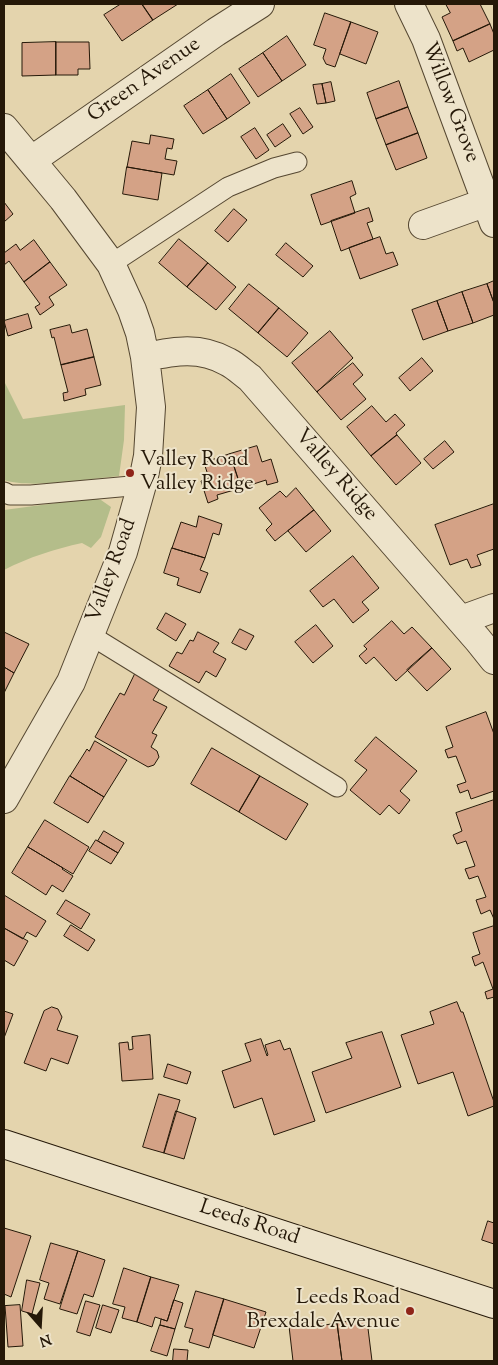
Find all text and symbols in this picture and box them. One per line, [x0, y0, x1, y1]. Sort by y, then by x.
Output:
street label: Green Avenue [84, 33, 206, 129]
street label: Willow Grove [415, 39, 483, 167]
street label: Valley Ridge [288, 425, 382, 527]
place label: Valley Road Valley Ridge [140, 448, 254, 498]
marker: Valley Road Valley Ridge [124, 467, 136, 479]
street label: Valley Road [83, 516, 143, 626]
street label: Leeds Road [196, 1196, 302, 1252]
place label: Leeds Road Brexdale Avenue [246, 1286, 400, 1336]
north arrow [15, 1300, 65, 1350]
marker: Leeds Road Brexdale Avenue [404, 1305, 416, 1317]
text: N [36, 1328, 53, 1350]

